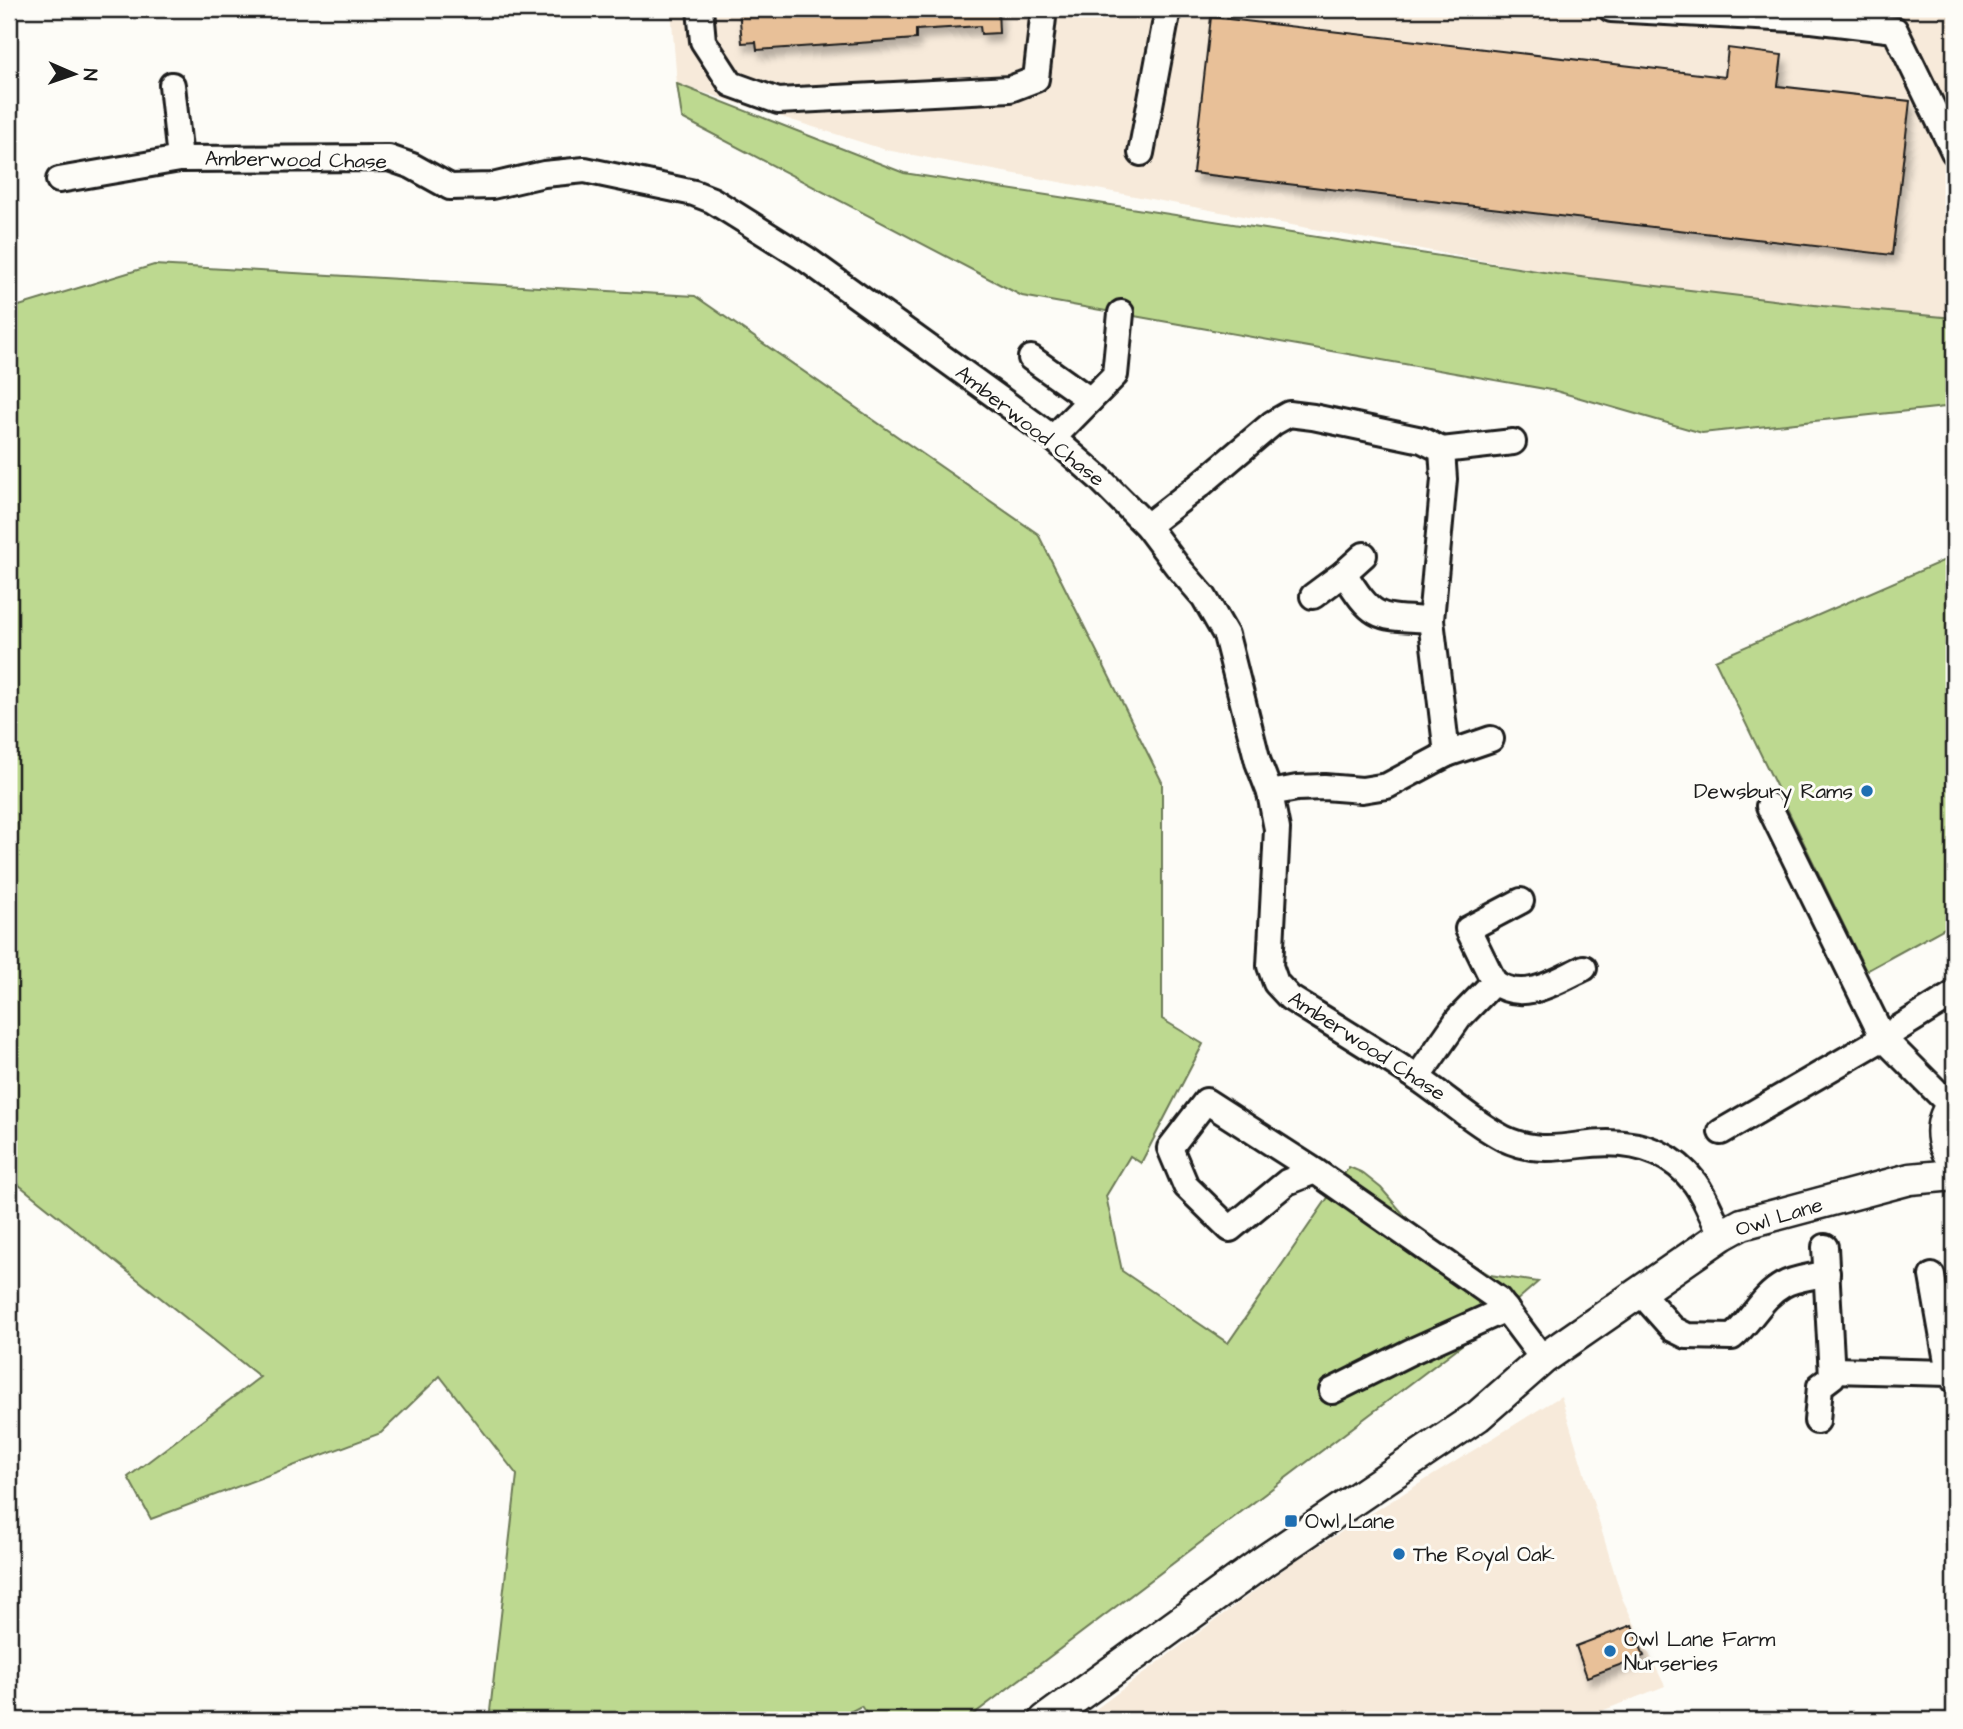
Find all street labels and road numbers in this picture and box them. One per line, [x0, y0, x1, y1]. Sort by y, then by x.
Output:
street label: Amberwood Chase [205, 144, 387, 176]
street label: Amberwood Chase [949, 358, 1111, 494]
street label: Amberwood Chase [1283, 984, 1451, 1108]
street label: Owl Lane [1732, 1190, 1826, 1244]

